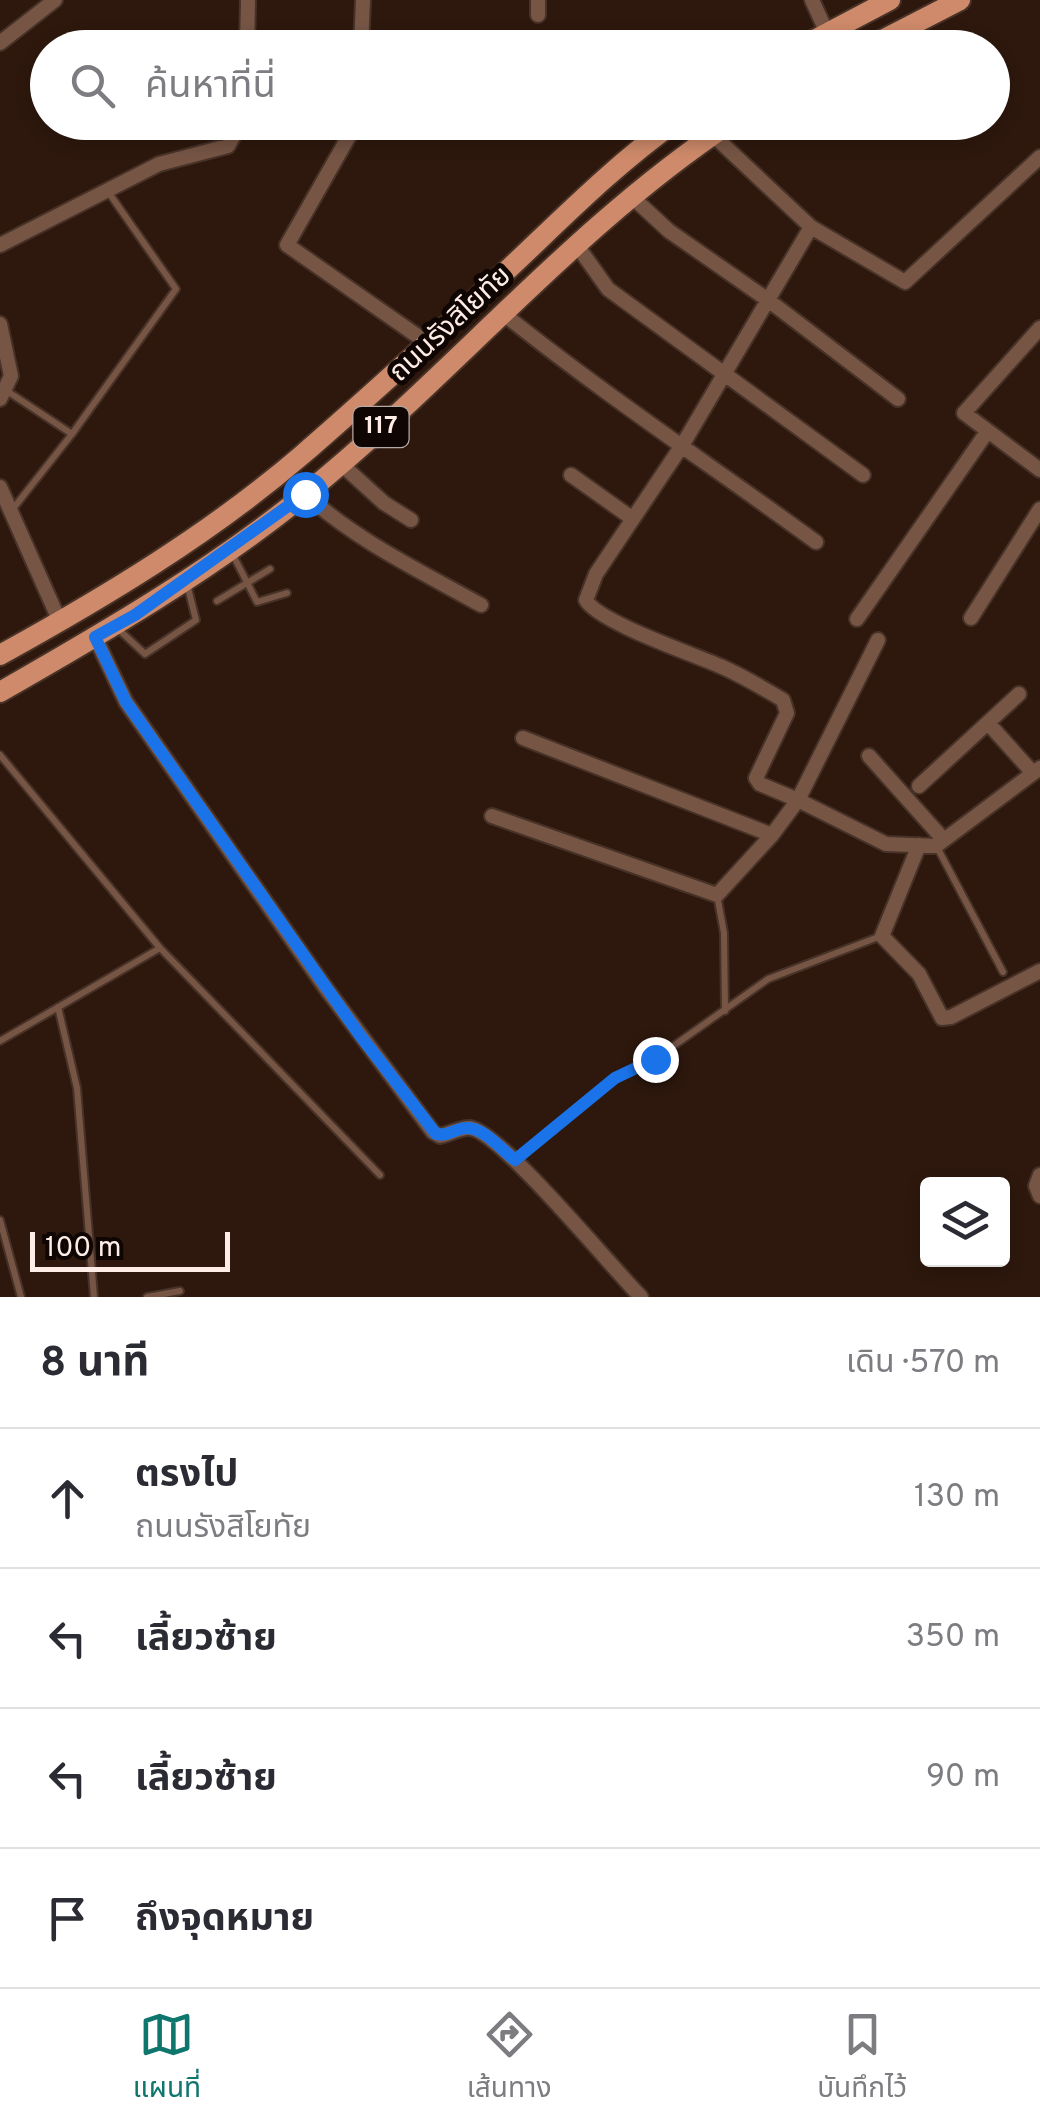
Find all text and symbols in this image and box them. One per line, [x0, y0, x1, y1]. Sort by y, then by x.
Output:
search box [30, 30, 1010, 140]
icon: search [65, 58, 120, 113]
text: ค้นหาที่นี่ [145, 63, 276, 112]
street label: ถนนรังสิโยทัย [382, 259, 520, 391]
road number: 117 [354, 407, 408, 447]
route start [283, 472, 329, 518]
route end [633, 1037, 679, 1083]
map controls [920, 1177, 1010, 1267]
button: layers [920, 1177, 1010, 1267]
scale bar [30, 1227, 230, 1272]
text: 100 m [45, 1231, 121, 1267]
text: 8 นาที [40, 1338, 149, 1391]
text: เดิน · 570 m [846, 1344, 1000, 1384]
text: ตรงไป [135, 1452, 238, 1501]
icon: ahead [40, 1471, 95, 1526]
text: 130 m [914, 1478, 1000, 1518]
text: ถนนรังสิโยทัย [135, 1509, 311, 1549]
icon: left [40, 1611, 95, 1666]
text: เลี้ยวซ้าย [135, 1616, 277, 1665]
text: 350 m [906, 1618, 1000, 1658]
icon: left [40, 1751, 95, 1806]
text: เลี้ยวซ้าย [135, 1756, 277, 1805]
text: 90 m [926, 1758, 1000, 1798]
icon: arrive [40, 1891, 95, 1946]
text: ถึงจุดหมาย [135, 1896, 314, 1945]
tab: แผนที่ [133, 2007, 201, 2110]
tab: เส้นทาง [467, 2007, 551, 2110]
tab: บันทึกไว้ [817, 2007, 907, 2110]

